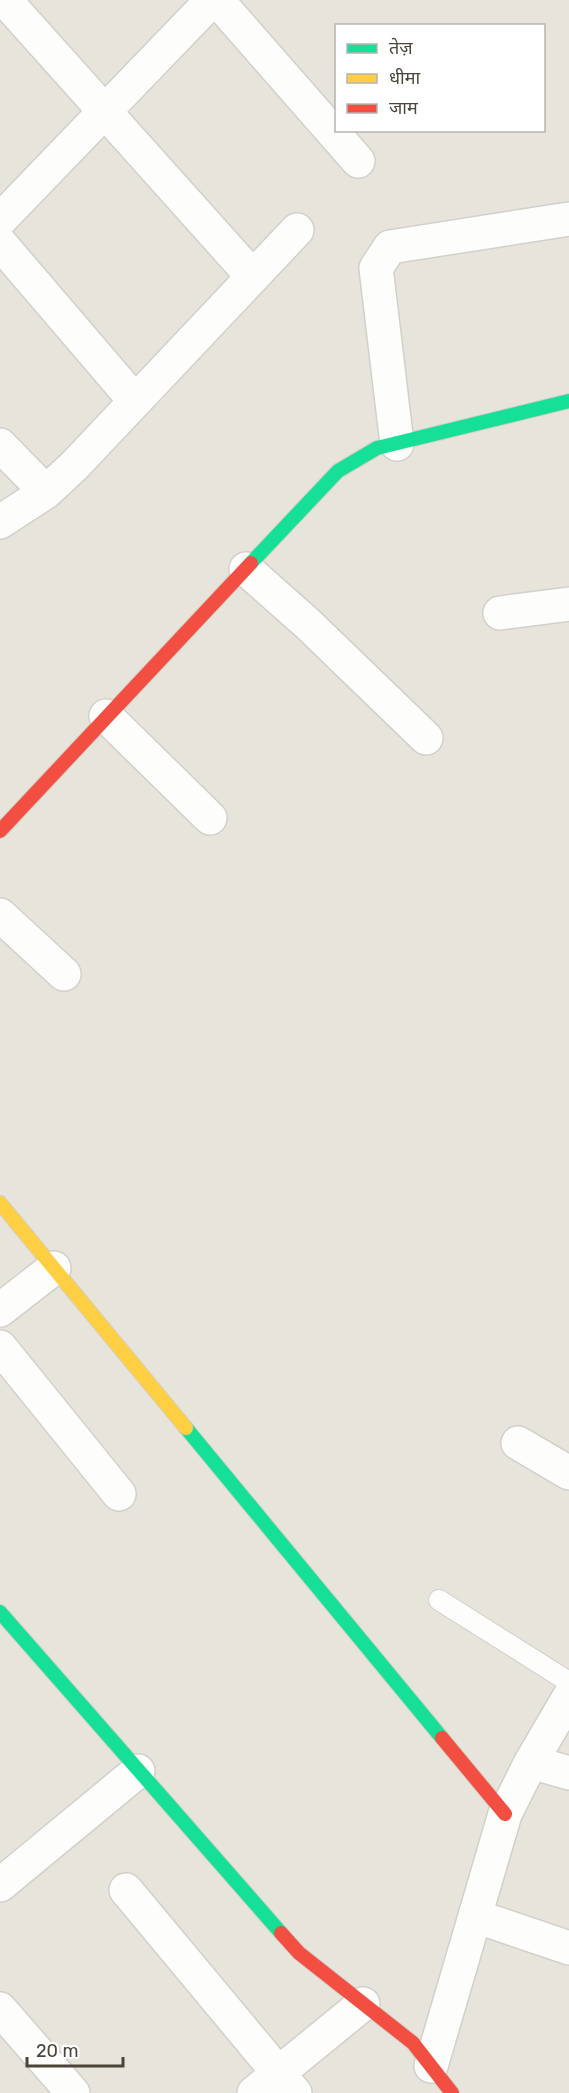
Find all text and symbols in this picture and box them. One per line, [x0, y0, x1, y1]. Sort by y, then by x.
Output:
legend [335, 24, 545, 132]
text: तेज़ [389, 37, 413, 59]
text: धीमा [389, 67, 420, 89]
text: जाम [389, 97, 419, 119]
scale bar [27, 2030, 123, 2068]
text: 20 m [36, 2040, 78, 2062]

